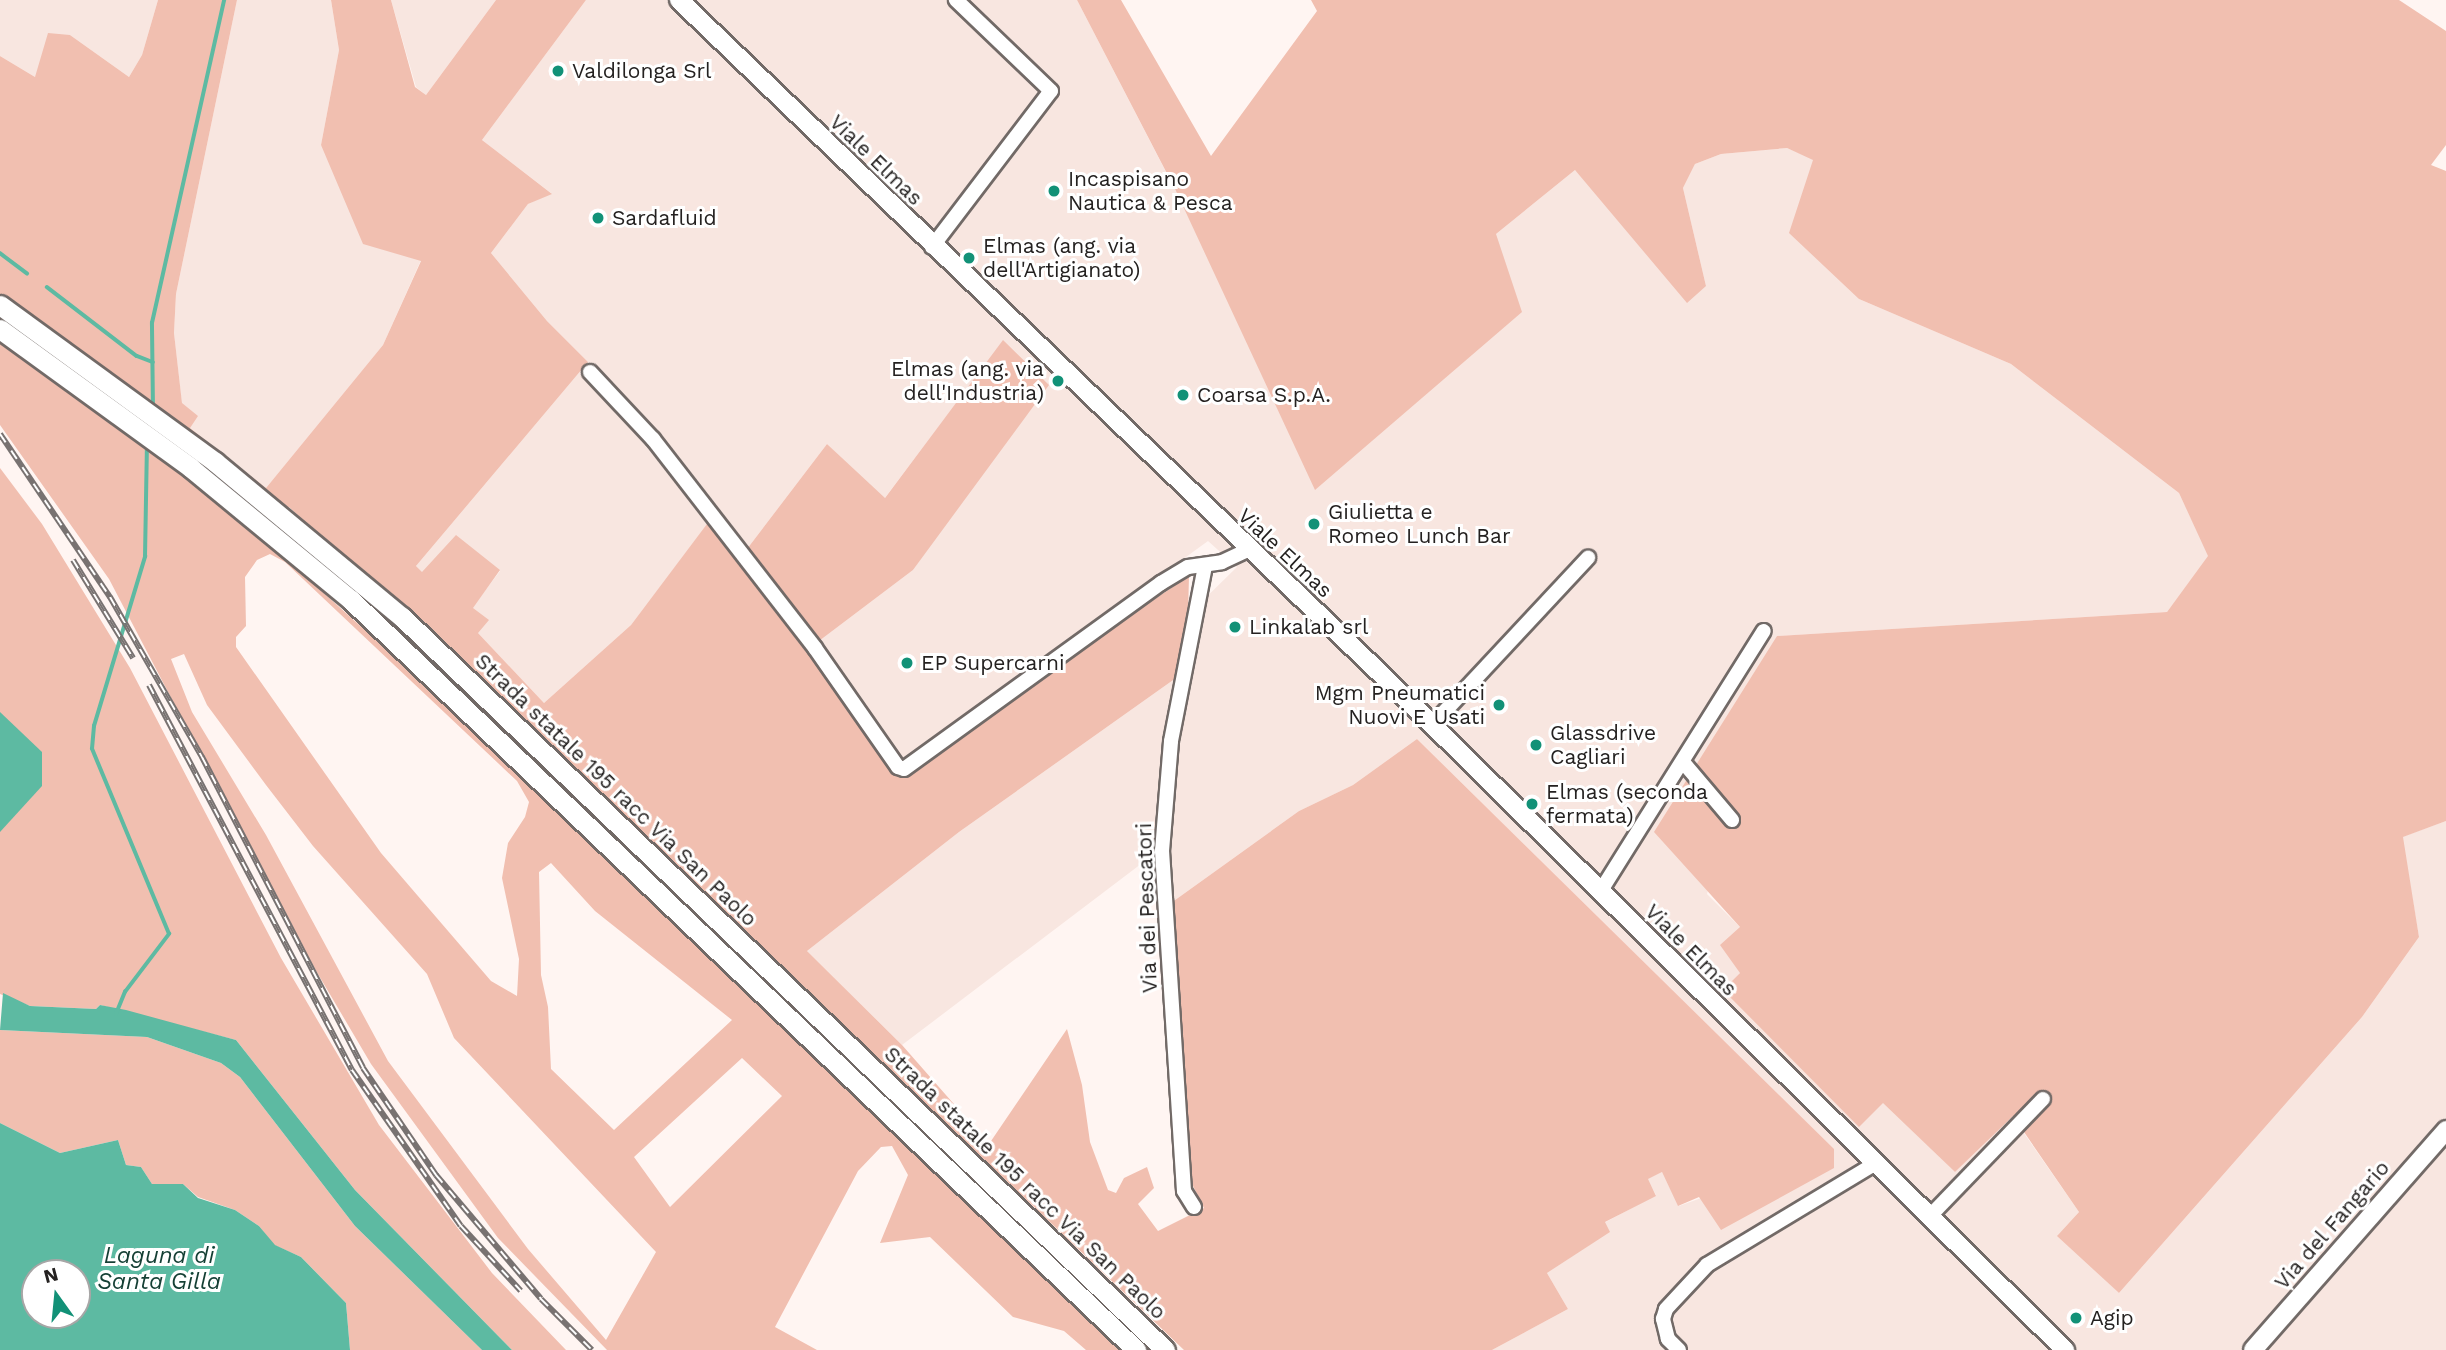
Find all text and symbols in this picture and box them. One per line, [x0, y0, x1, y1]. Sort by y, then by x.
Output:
place label: Valdilonga Srl [572, 58, 712, 84]
marker: Valdilonga Srl [550, 63, 566, 79]
street label: Viale Elmas [824, 109, 928, 211]
place label: Incaspisano Nautica & Pesca [1068, 166, 1233, 216]
marker: Incaspisano Nautica & Pesca [1046, 183, 1062, 199]
place label: Sardafluid [612, 205, 717, 231]
marker: Sardafluid [590, 210, 606, 226]
place label: Elmas (ang. via dell'Artigianato) [983, 233, 1140, 283]
marker: Elmas (ang. via dell'Artigianato) [961, 250, 977, 266]
place label: Elmas (ang. via dell'Industria) [890, 356, 1044, 406]
marker: Elmas (ang. via dell'Industria) [1050, 373, 1066, 389]
place label: Coarsa S.p.A. [1197, 382, 1331, 408]
marker: Coarsa S.p.A. [1175, 387, 1191, 403]
place label: Giulietta e Romeo Lunch Bar [1328, 499, 1510, 549]
street label: Viale Elmas [1233, 503, 1337, 603]
marker: Giulietta e Romeo Lunch Bar [1306, 516, 1322, 532]
place label: Linkalab srl [1249, 614, 1368, 640]
marker: Linkalab srl [1227, 619, 1243, 635]
street label: Strada statale 195 racc Via San Paolo [469, 648, 763, 932]
place label: EP Supercarni [921, 650, 1065, 676]
marker: EP Supercarni [899, 655, 915, 671]
place label: Mgm Pneumatici Nuovi E Usati [1315, 680, 1485, 730]
marker: Mgm Pneumatici Nuovi E Usati [1491, 697, 1507, 713]
place label: Glassdrive Cagliari [1550, 720, 1656, 770]
marker: Glassdrive Cagliari [1528, 737, 1544, 753]
place label: Elmas (seconda fermata) [1546, 779, 1708, 829]
marker: Elmas (seconda fermata) [1524, 796, 1540, 812]
street label: Via dei Pescatori [1131, 822, 1163, 994]
street label: Viale Elmas [1640, 899, 1742, 1001]
street label: Strada statale 195 racc Via San Paolo [878, 1041, 1172, 1325]
street label: Via del Fangario [2269, 1155, 2395, 1295]
water label: Laguna di Santa Gilla [97, 1242, 221, 1296]
north arrow [21, 1259, 91, 1329]
text: N [41, 1262, 61, 1288]
place label: Agip [2090, 1305, 2134, 1331]
marker: Agip [2068, 1310, 2084, 1326]

